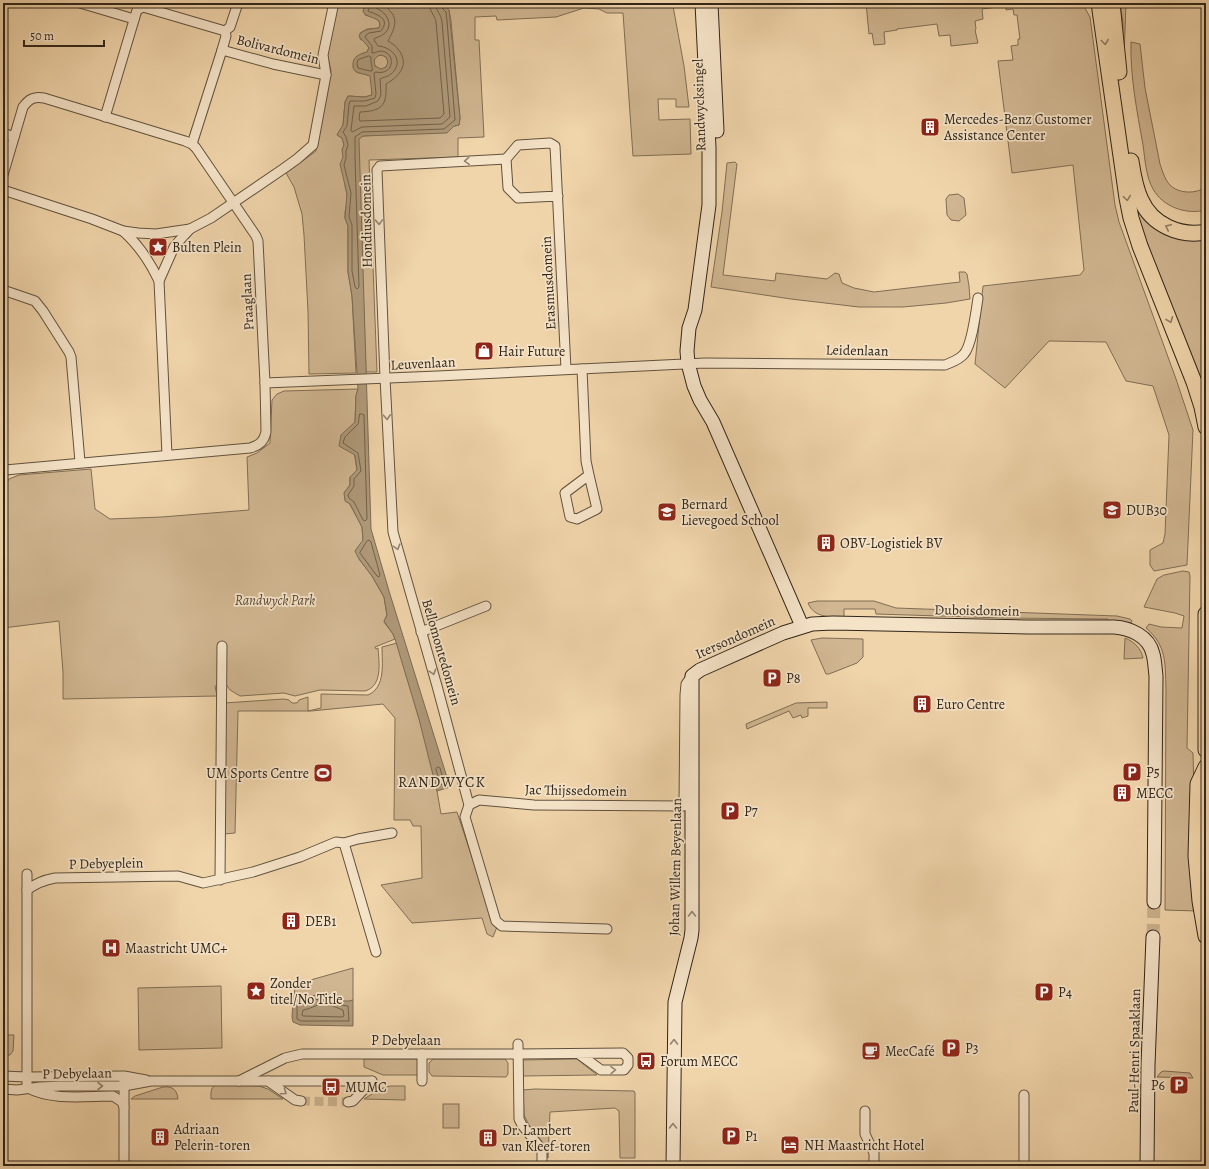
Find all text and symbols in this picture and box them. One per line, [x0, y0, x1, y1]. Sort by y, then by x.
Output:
scale bar [24, 22, 104, 48]
text: 50 m [30, 28, 54, 44]
street label: Bolivardomein [235, 30, 321, 69]
one-way arrow [1100, 39, 1109, 45]
street label: Randwycksingel [688, 58, 711, 152]
place label: Mercedes-Benz Customer Assistance Center [943, 110, 1092, 145]
building icon: Mercedes-Benz Customer Assistance Center [919, 116, 941, 138]
one-way arrow [464, 157, 470, 166]
street label: Hondiusdomein [356, 174, 377, 268]
one-way arrow [1122, 195, 1131, 201]
one-way arrow [375, 219, 383, 225]
one-way arrow [1165, 224, 1173, 232]
street label: Erasmusdomein [537, 235, 560, 330]
place icon: Bulten Plein [147, 236, 169, 258]
place label: Bulten Plein [172, 238, 242, 257]
street label: Praaglaan [237, 273, 258, 331]
one-way arrow [1165, 317, 1173, 324]
shop icon: Hair Future [473, 340, 495, 362]
street label: Leidenlaan [825, 340, 889, 361]
place label: Hair Future [498, 342, 565, 361]
street label: Leuvenlaan [390, 352, 456, 375]
one-way arrow [383, 414, 391, 420]
place label: Bernard Lievegoed School [681, 495, 779, 530]
school or university icon: DUB30 [1101, 499, 1123, 521]
school or university icon: Bernard Lievegoed School [656, 501, 678, 523]
place label: DUB30 [1126, 501, 1167, 520]
building icon: OBV-Logistiek BV [815, 532, 837, 554]
place label: OBV-Logistiek BV [840, 534, 943, 553]
one-way arrow [392, 543, 401, 550]
park label: Randwyck Park [235, 591, 315, 610]
street label: Bellomontedomein [417, 597, 466, 708]
street label: Duboisdomein [934, 600, 1020, 621]
street label: Itersondomein [692, 611, 778, 664]
parking icon: P8 [761, 667, 783, 689]
one-way arrow [428, 668, 437, 675]
place label: P8 [786, 669, 801, 688]
building icon: Euro Centre [911, 693, 933, 715]
place label: Euro Centre [936, 695, 1005, 714]
parking icon: P5 [1121, 761, 1143, 783]
sports icon: UM Sports Centre [312, 762, 334, 784]
place label: P5 [1146, 763, 1160, 782]
place label: UM Sports Centre [206, 764, 309, 783]
district label: RANDWYCK [398, 772, 486, 792]
street label: Jac Thijssedomein [525, 780, 628, 801]
building icon: MECC [1111, 782, 1133, 804]
place label: MECC [1136, 784, 1173, 803]
street label: Johan Willem Beyenlaan [665, 798, 686, 936]
parking icon: P7 [719, 800, 741, 822]
place label: P7 [744, 802, 758, 821]
street label: P Debyeplein [69, 853, 144, 874]
building icon: DEB1 [280, 910, 302, 932]
one-way arrow [688, 911, 696, 917]
place label: DEB1 [305, 912, 336, 931]
hospital icon: Maastricht UMC+ [100, 937, 122, 959]
place label: Maastricht UMC+ [125, 939, 227, 958]
place label: Zonder titel/No Title [270, 974, 343, 1009]
place icon: Zonder titel/No Title [245, 980, 267, 1002]
parking icon: P4 [1033, 981, 1055, 1003]
place label: P4 [1058, 983, 1072, 1002]
street label: Paul-Henri Spaaklaan [1124, 988, 1145, 1114]
street label: P Debyelaan [371, 1031, 441, 1050]
parking icon: P3 [940, 1037, 962, 1059]
one-way arrow [670, 1039, 678, 1045]
place label: P3 [965, 1039, 979, 1058]
cafe icon: MecCafé [860, 1040, 882, 1062]
place label: MecCafé [885, 1042, 935, 1061]
bus stop icon: Forum MECC [635, 1050, 657, 1072]
place label: Forum MECC [660, 1052, 738, 1071]
street label: P Debyelaan [42, 1063, 112, 1084]
one-way arrow [610, 1066, 616, 1074]
parking icon: P6 [1168, 1074, 1190, 1096]
bus stop icon: MUMC [320, 1076, 342, 1098]
place label: P6 [1151, 1076, 1165, 1095]
place label: MUMC [345, 1078, 387, 1097]
one-way arrow [97, 1082, 103, 1090]
one-way arrow [279, 1087, 286, 1094]
place label: Adriaan Pelerin-toren [173, 1120, 250, 1155]
place label: Dr. Lambert van Kleef-toren [501, 1121, 591, 1156]
one-way arrow [669, 1123, 677, 1129]
parking icon: P1 [720, 1125, 742, 1147]
building icon: Adriaan Pelerin-toren [149, 1126, 171, 1148]
building icon: Dr. Lambert van Kleef-toren [477, 1127, 499, 1149]
place label: P1 [745, 1127, 758, 1146]
hotel icon: NH Maastricht Hotel [779, 1134, 801, 1156]
place label: NH Maastricht Hotel [804, 1136, 925, 1155]

